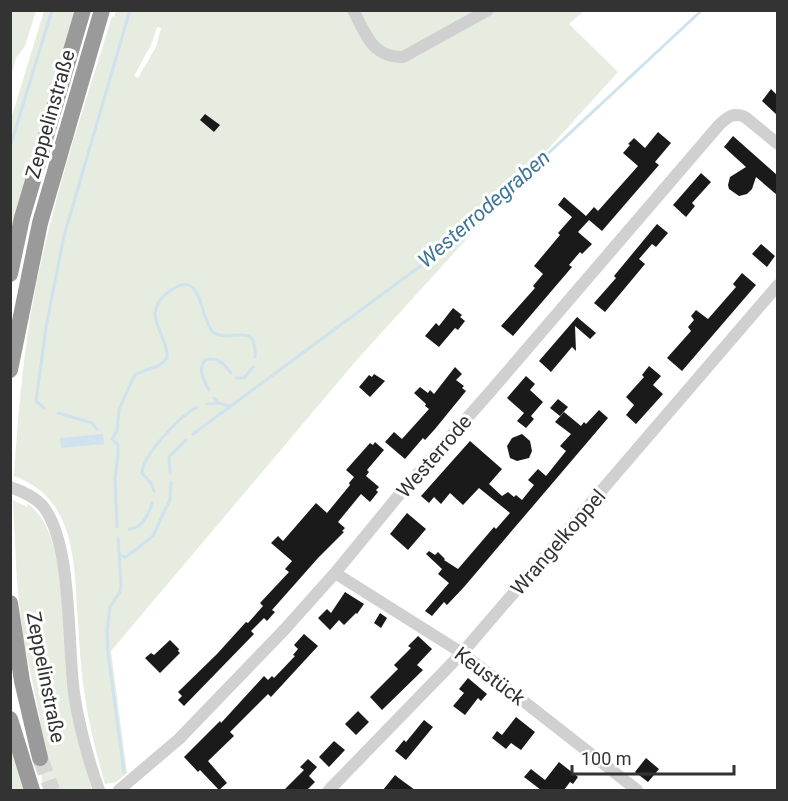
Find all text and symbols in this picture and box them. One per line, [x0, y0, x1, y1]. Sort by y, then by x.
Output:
street label: Zeppelinstraße [20, 47, 80, 181]
water label: Westerrodegraben [413, 145, 555, 273]
street label: Westerrode [391, 410, 477, 502]
street label: Wrangelkoppel [506, 484, 610, 600]
street label: Zeppelinstraße [22, 610, 70, 744]
street label: Keustück [450, 642, 531, 711]
scale bar [572, 738, 734, 776]
text: 100 m [581, 748, 632, 769]

